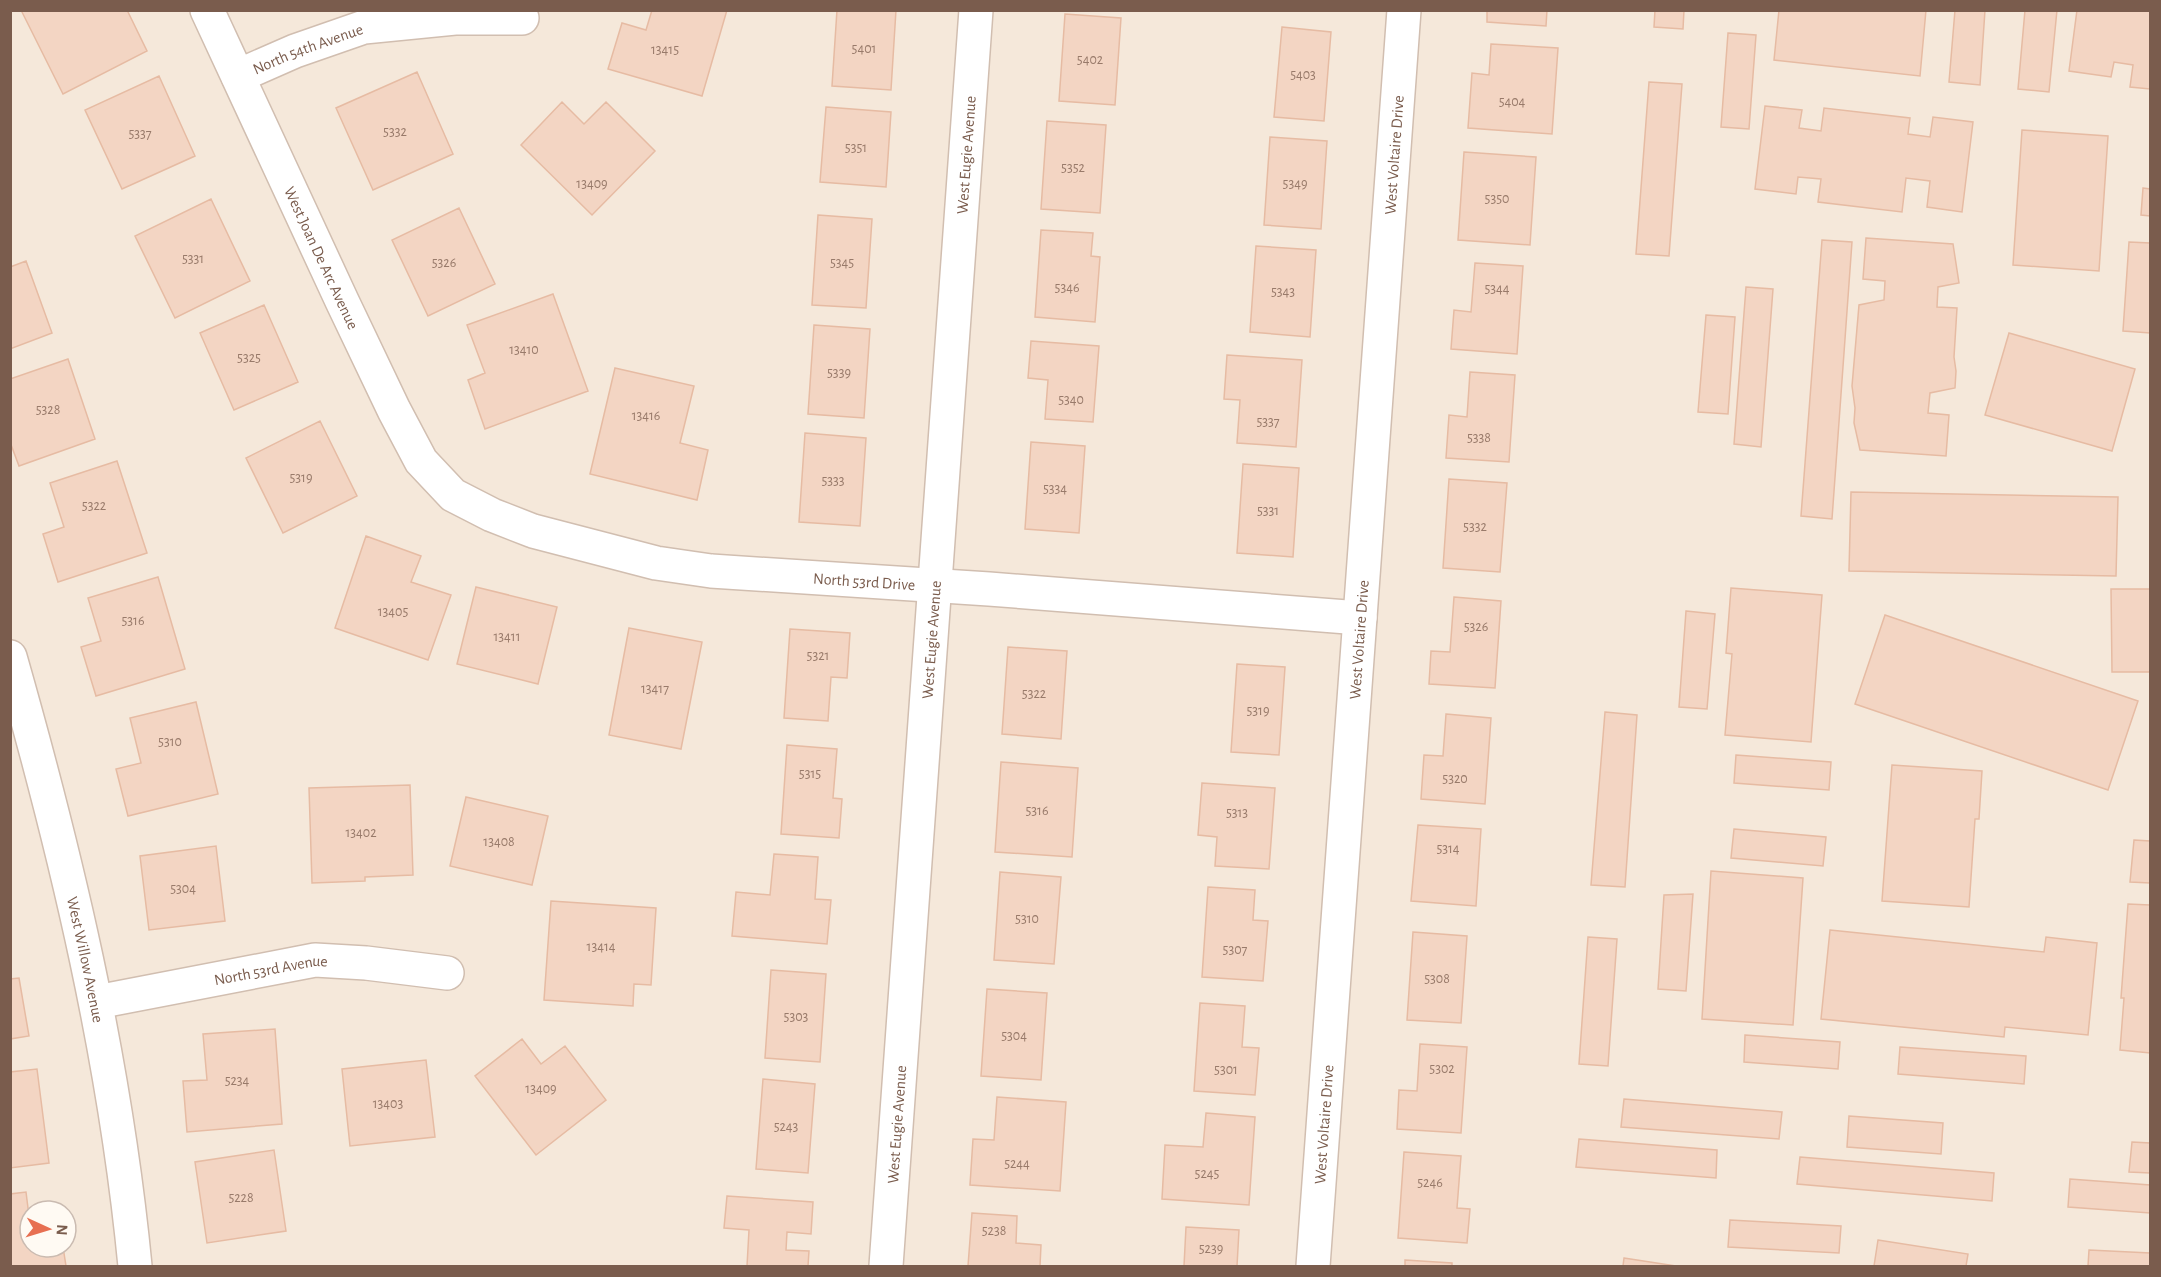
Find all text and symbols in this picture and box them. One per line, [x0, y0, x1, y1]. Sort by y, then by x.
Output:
street label: North 54th Avenue [250, 21, 365, 78]
house number: 5401 [852, 42, 876, 56]
house number: 13415 [651, 43, 679, 57]
house number: 5402 [1077, 53, 1103, 67]
house number: 5403 [1290, 68, 1316, 82]
street label: West Eugie Avenue [954, 95, 979, 215]
street label: West Voltaire Drive [1382, 95, 1407, 215]
house number: 5404 [1499, 95, 1526, 109]
house number: 5332 [383, 125, 407, 139]
house number: 5337 [128, 127, 152, 141]
house number: 5351 [845, 141, 867, 155]
house number: 5352 [1061, 161, 1085, 175]
house number: 13409 [576, 177, 608, 191]
house number: 5349 [1283, 177, 1307, 191]
street label: West Joan De Arc Avenue [281, 184, 361, 332]
house number: 5350 [1485, 192, 1509, 206]
house number: 5331 [182, 252, 204, 266]
house number: 5326 [432, 256, 456, 270]
house number: 5345 [830, 256, 854, 270]
house number: 5346 [1055, 281, 1079, 295]
house number: 5344 [1484, 282, 1510, 296]
house number: 5343 [1271, 285, 1295, 299]
house number: 13410 [509, 343, 539, 357]
house number: 5325 [237, 351, 261, 365]
house number: 5339 [827, 366, 851, 380]
house number: 5340 [1058, 393, 1084, 407]
house number: 5328 [36, 403, 60, 417]
house number: 13416 [632, 409, 660, 423]
house number: 5337 [1256, 415, 1280, 429]
house number: 5338 [1467, 431, 1491, 445]
house number: 5319 [289, 471, 313, 485]
house number: 5333 [821, 474, 845, 488]
house number: 5334 [1043, 482, 1067, 496]
house number: 5322 [82, 499, 106, 513]
house number: 5331 [1257, 504, 1279, 518]
house number: 5332 [1463, 520, 1487, 534]
street label: North 53rd Drive [813, 571, 916, 593]
street label: West Voltaire Drive [1347, 579, 1372, 700]
street label: West Eugie Avenue [920, 580, 944, 699]
house number: 13405 [378, 605, 408, 619]
house number: 5316 [121, 614, 145, 628]
house number: 5326 [1464, 620, 1488, 634]
house number: 13411 [494, 630, 520, 644]
house number: 5321 [807, 649, 829, 663]
house number: 13417 [641, 682, 669, 696]
house number: 5322 [1022, 687, 1046, 701]
house number: 5319 [1246, 704, 1270, 718]
house number: 5310 [158, 735, 182, 749]
house number: 5315 [799, 767, 821, 781]
house number: 5320 [1442, 772, 1468, 786]
house number: 5316 [1025, 804, 1049, 818]
house number: 5313 [1226, 806, 1248, 820]
house number: 13402 [345, 826, 377, 840]
house number: 13408 [483, 835, 515, 849]
house number: 5314 [1436, 842, 1460, 856]
house number: 5304 [170, 882, 196, 896]
street label: West Willow Avenue [64, 895, 106, 1024]
house number: 5310 [1015, 912, 1039, 926]
house number: 13414 [587, 940, 616, 954]
house number: 5307 [1223, 943, 1248, 957]
street label: North 53rd Avenue [213, 953, 328, 988]
house number: 5308 [1424, 972, 1450, 986]
house number: 5303 [784, 1010, 809, 1024]
house number: 5304 [1001, 1029, 1027, 1043]
house number: 5302 [1429, 1062, 1455, 1076]
house number: 5301 [1214, 1063, 1238, 1077]
street label: West Voltaire Drive [1312, 1064, 1337, 1185]
street label: West Eugie Avenue [885, 1065, 909, 1184]
house number: 5234 [225, 1074, 250, 1088]
house number: 13409 [525, 1082, 557, 1096]
house number: 13403 [373, 1097, 403, 1111]
house number: 5243 [774, 1120, 799, 1134]
house number: 5244 [1004, 1157, 1030, 1171]
house number: 5245 [1195, 1167, 1220, 1181]
house number: 5246 [1417, 1176, 1443, 1190]
house number: 5228 [228, 1191, 254, 1205]
north arrow [18, 1199, 78, 1259]
text: N [54, 1224, 70, 1236]
house number: 5238 [982, 1224, 1006, 1238]
house number: 5239 [1199, 1242, 1223, 1256]

